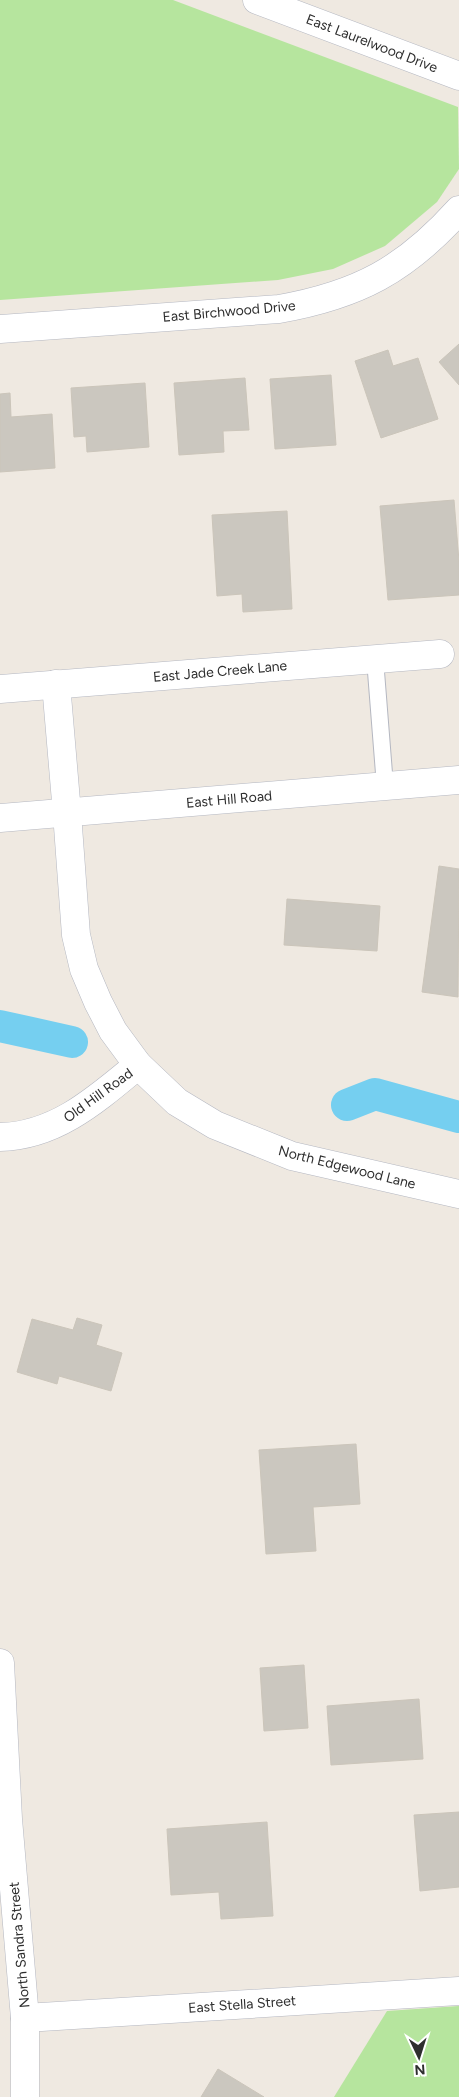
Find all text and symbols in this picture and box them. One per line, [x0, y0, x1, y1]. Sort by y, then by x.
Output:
street label: East Laurelwood Drive [304, 11, 440, 77]
street label: East Birchwood Drive [162, 297, 297, 326]
street label: East Jade Creek Lane [152, 657, 288, 686]
street label: East Hill Road [185, 787, 273, 812]
street label: Old Hill Road [60, 1065, 136, 1126]
street label: North Edgewood Lane [276, 1142, 418, 1193]
street label: North Sandra Street [6, 1881, 33, 2009]
street label: East Stella Street [187, 1992, 297, 2017]
north arrow [394, 2032, 444, 2082]
text: N [414, 2061, 426, 2078]

